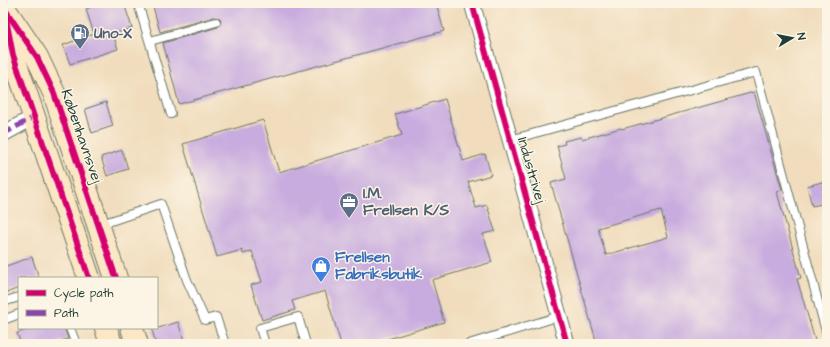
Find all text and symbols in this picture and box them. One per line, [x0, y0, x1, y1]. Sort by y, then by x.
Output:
north arrow [772, 18, 812, 58]
fuel station icon: Uno-X [69, 22, 91, 50]
place label: Uno-X [94, 23, 132, 44]
text: N [793, 32, 809, 41]
street label: Københavnsvej [56, 86, 108, 186]
street label: Industrivej [512, 135, 551, 206]
place label: I.M. Frellsen K/S [363, 183, 450, 221]
office icon: I.M. Frellsen K/S [338, 191, 360, 219]
place label: Frellsen Fabriksbutik [335, 247, 423, 285]
shop icon: Frellsen Fabriksbutik [310, 255, 332, 283]
legend [18, 277, 158, 329]
text: Cycle path [54, 285, 113, 303]
text: Path [54, 305, 79, 322]

